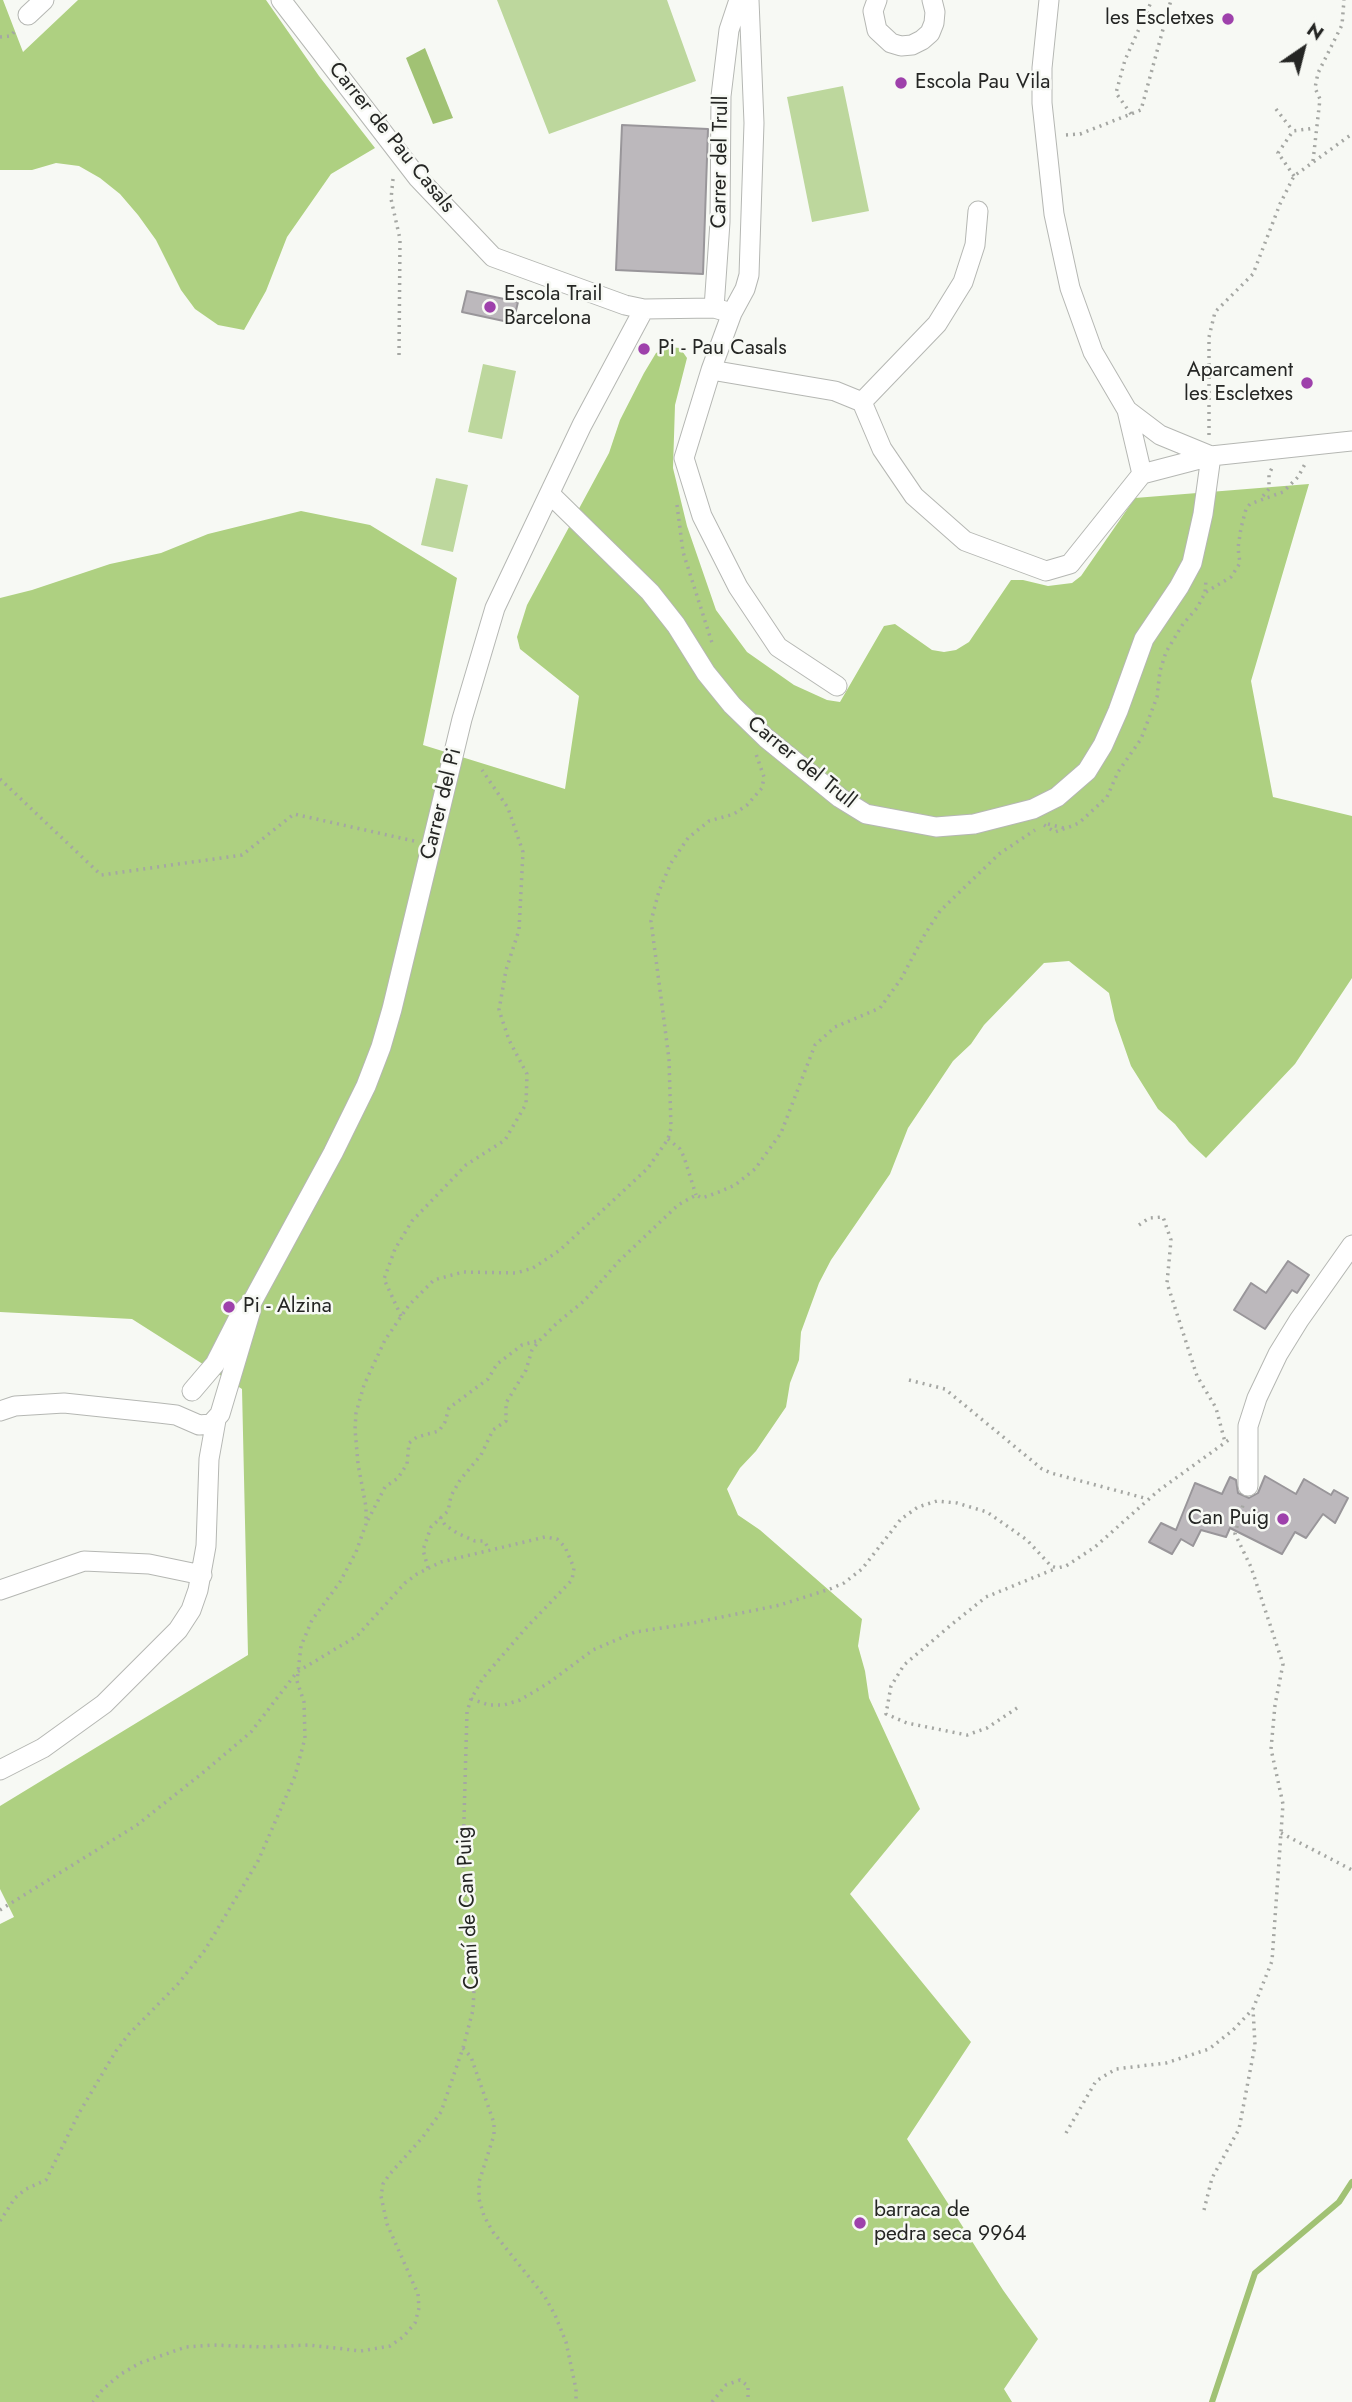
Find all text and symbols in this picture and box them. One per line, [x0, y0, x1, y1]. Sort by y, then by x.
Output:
place label: les Escletxes [1105, 6, 1214, 32]
marker: les Escletxes [1220, 11, 1236, 27]
north arrow [1268, 14, 1338, 84]
text: N [1301, 16, 1329, 47]
street label: Carrer de Pau Casals [322, 58, 460, 218]
place label: Escola Pau Vila [915, 70, 1050, 96]
marker: Escola Pau Vila [893, 75, 909, 91]
street label: Carrer del Trull [707, 95, 735, 229]
place label: Escola Trail Barcelona [504, 282, 602, 332]
marker: Escola Trail Barcelona [482, 299, 498, 315]
place label: Pi - Pau Casals [658, 336, 787, 362]
marker: Pi - Pau Casals [636, 341, 652, 357]
place label: Aparcament les Escletxes [1184, 358, 1293, 408]
marker: Aparcament les Escletxes [1299, 375, 1315, 391]
street label: Carrer del Trull [741, 711, 861, 815]
street label: Carrer del Pi [416, 746, 468, 862]
place label: Pi - Alzina [243, 1294, 332, 1320]
marker: Pi - Alzina [221, 1299, 237, 1315]
place label: Can Puig [1188, 1506, 1269, 1532]
marker: Can Puig [1275, 1511, 1291, 1527]
street label: Camí de Can Puig [452, 1826, 486, 1990]
place label: barraca de pedra seca 9964 [874, 2198, 1027, 2248]
marker: barraca de pedra seca 9964 [852, 2215, 868, 2231]

